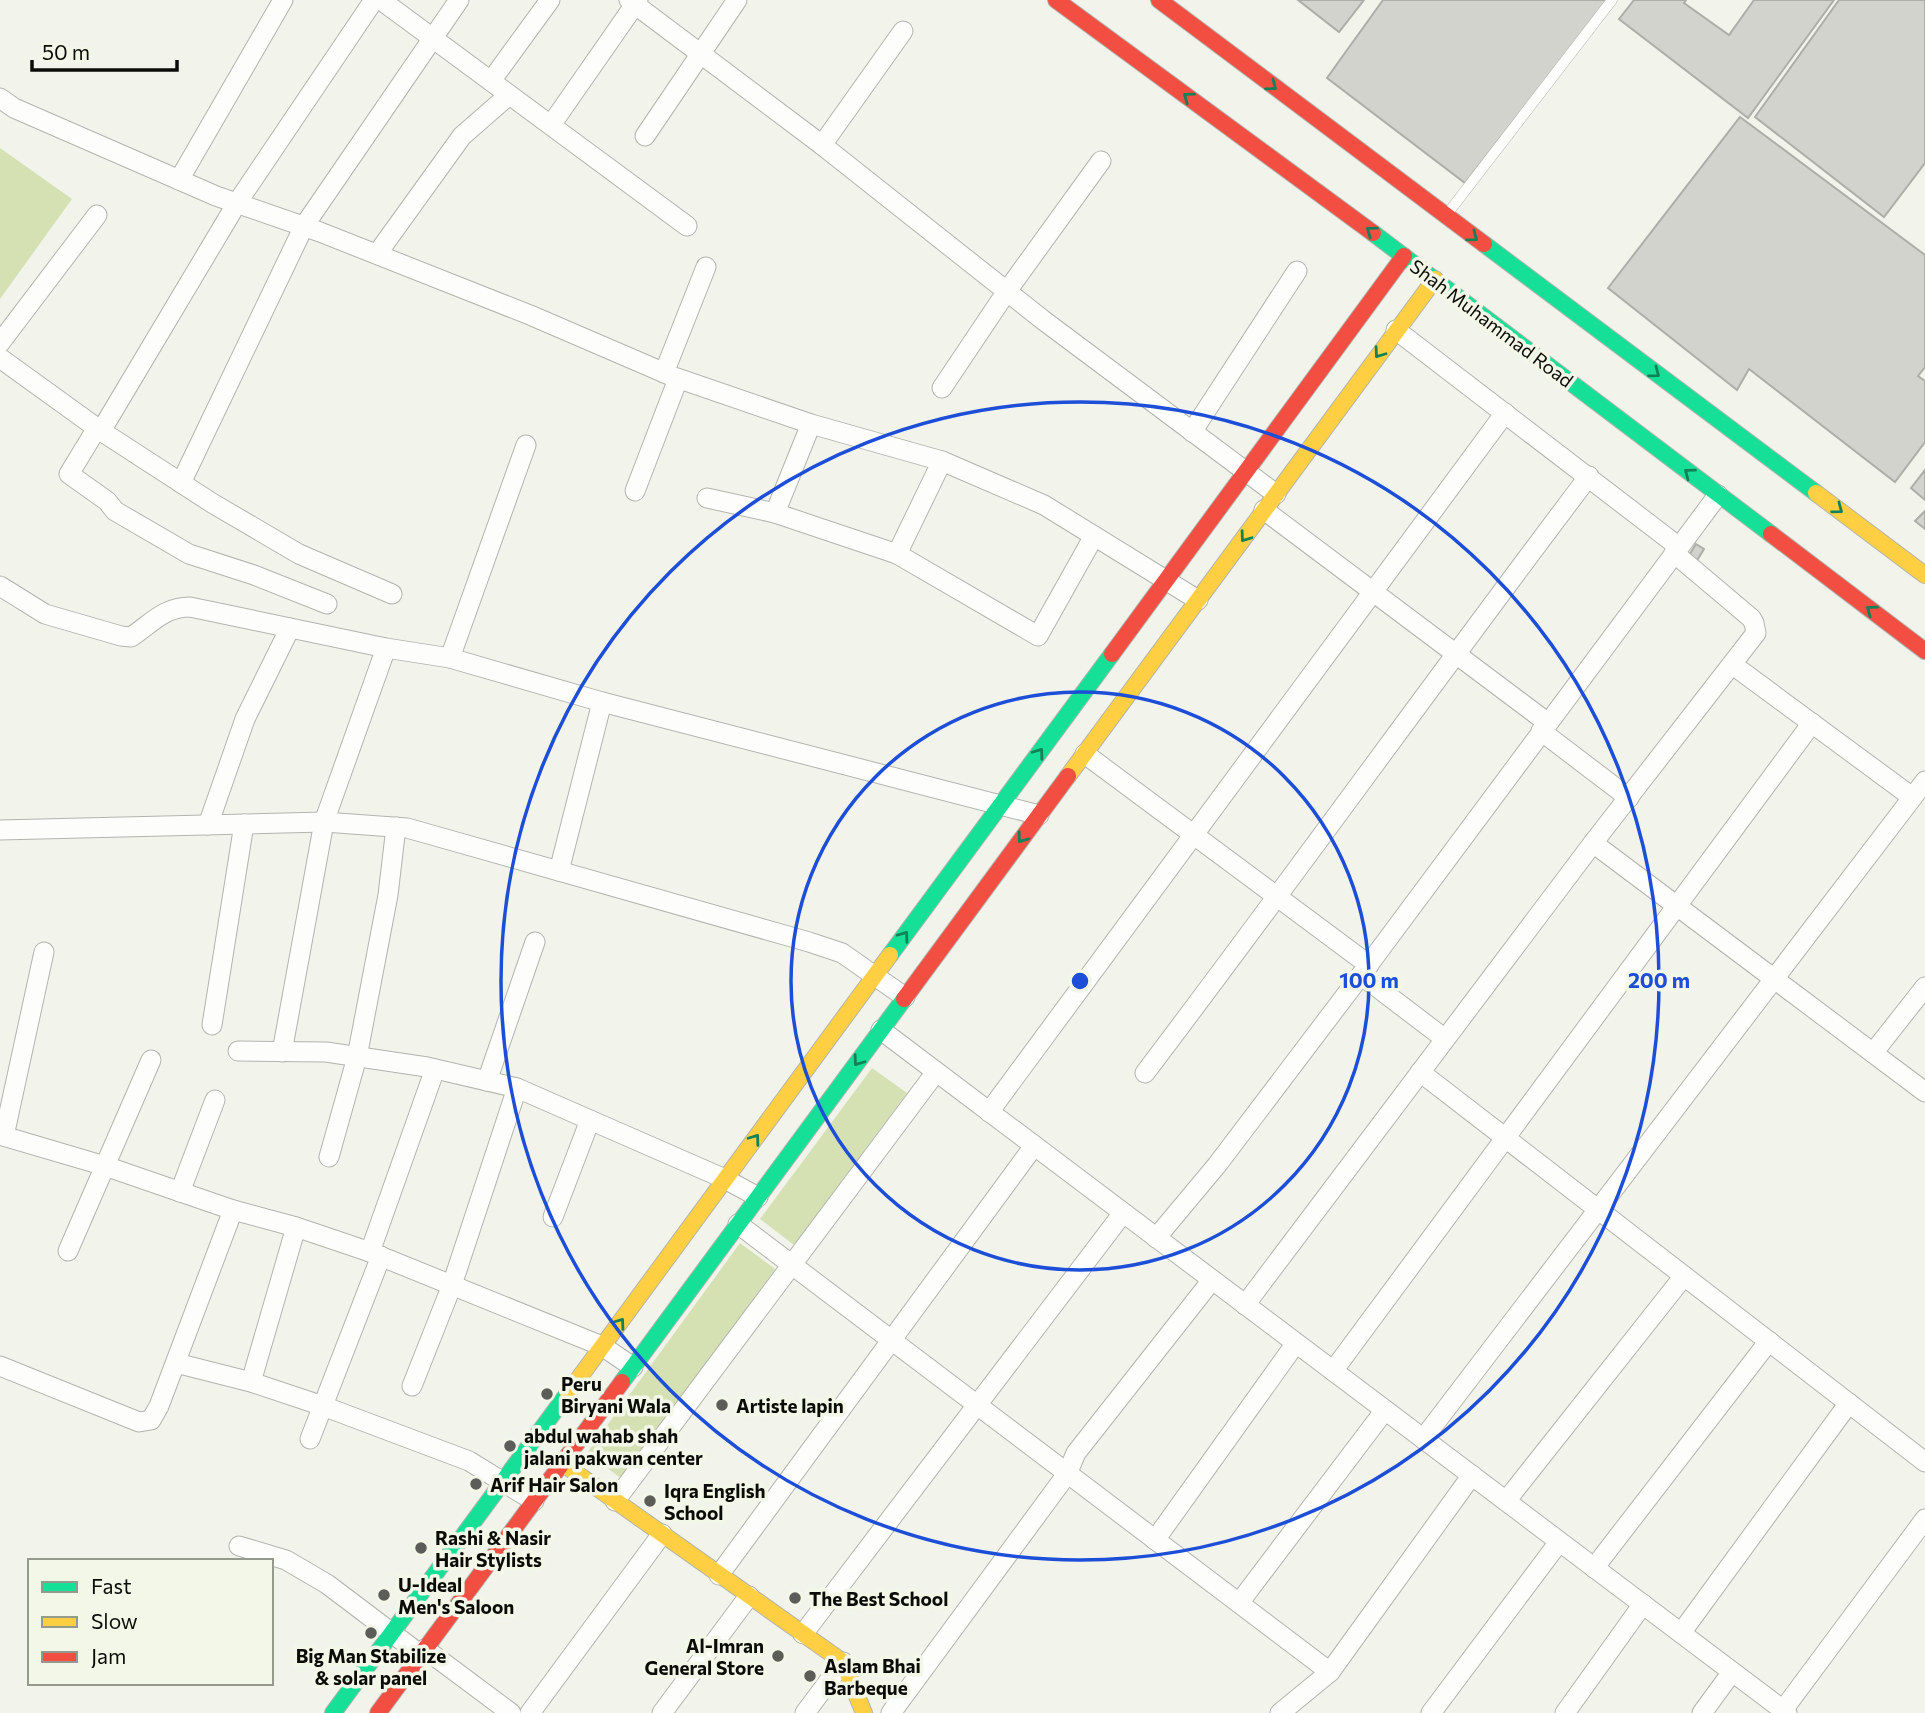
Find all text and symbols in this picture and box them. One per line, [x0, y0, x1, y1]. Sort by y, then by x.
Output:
scale bar [32, 28, 177, 72]
text: 50 m [42, 39, 90, 64]
one-way arrow [1264, 77, 1276, 90]
one-way arrow [1183, 93, 1196, 105]
one-way arrow [1366, 227, 1379, 240]
one-way arrow [1465, 229, 1478, 241]
street label: Shah Muhammad Road [1406, 254, 1578, 392]
one-way arrow [1375, 346, 1388, 358]
one-way arrow [1648, 365, 1660, 377]
one-way arrow [1684, 468, 1697, 481]
one-way arrow [1830, 501, 1842, 514]
one-way arrow [1240, 529, 1253, 542]
one-way arrow [1866, 605, 1878, 618]
one-way arrow [1030, 748, 1043, 761]
one-way arrow [1018, 830, 1031, 843]
one-way arrow [896, 931, 908, 944]
text: 100 m [1339, 967, 1399, 992]
text: 200 m [1628, 967, 1690, 992]
centre of rings [1068, 969, 1092, 993]
one-way arrow [854, 1053, 867, 1066]
one-way arrow [746, 1134, 759, 1147]
one-way arrow [612, 1318, 624, 1330]
place label: Peru Biryani Wala [561, 1372, 671, 1417]
marker: Peru Biryani Wala [539, 1386, 555, 1402]
place label: Artiste lapin [736, 1394, 844, 1417]
marker: Artiste lapin [714, 1397, 730, 1413]
place label: abdul wahab shah jalani pakwan center [523, 1424, 703, 1469]
marker: abdul wahab shah jalani pakwan center [502, 1438, 518, 1454]
place label: Arif Hair Salon [490, 1473, 618, 1496]
marker: Arif Hair Salon [468, 1476, 484, 1492]
place label: Iqra English School [664, 1479, 766, 1524]
marker: Iqra English School [642, 1493, 658, 1509]
place label: Rashi & Nasir Hair Stylists [435, 1526, 551, 1571]
marker: Rashi & Nasir Hair Stylists [413, 1540, 429, 1556]
legend [28, 1559, 273, 1685]
text: Fast [91, 1573, 132, 1598]
place label: U-Ideal Men's Saloon [398, 1573, 514, 1618]
marker: U-Ideal Men's Saloon [376, 1587, 392, 1603]
place label: The Best School [809, 1587, 948, 1610]
marker: The Best School [787, 1590, 803, 1606]
text: Slow [91, 1608, 138, 1633]
marker: Big Man Stabilize & solar panel [363, 1625, 379, 1641]
place label: Al-Imran General Store [645, 1634, 764, 1679]
text: Jam [91, 1643, 126, 1668]
place label: Big Man Stabilize & solar panel [296, 1644, 446, 1689]
marker: Al-Imran General Store [770, 1648, 786, 1664]
place label: Aslam Bhai Barbeque [824, 1654, 921, 1699]
marker: Aslam Bhai Barbeque [802, 1668, 818, 1684]

